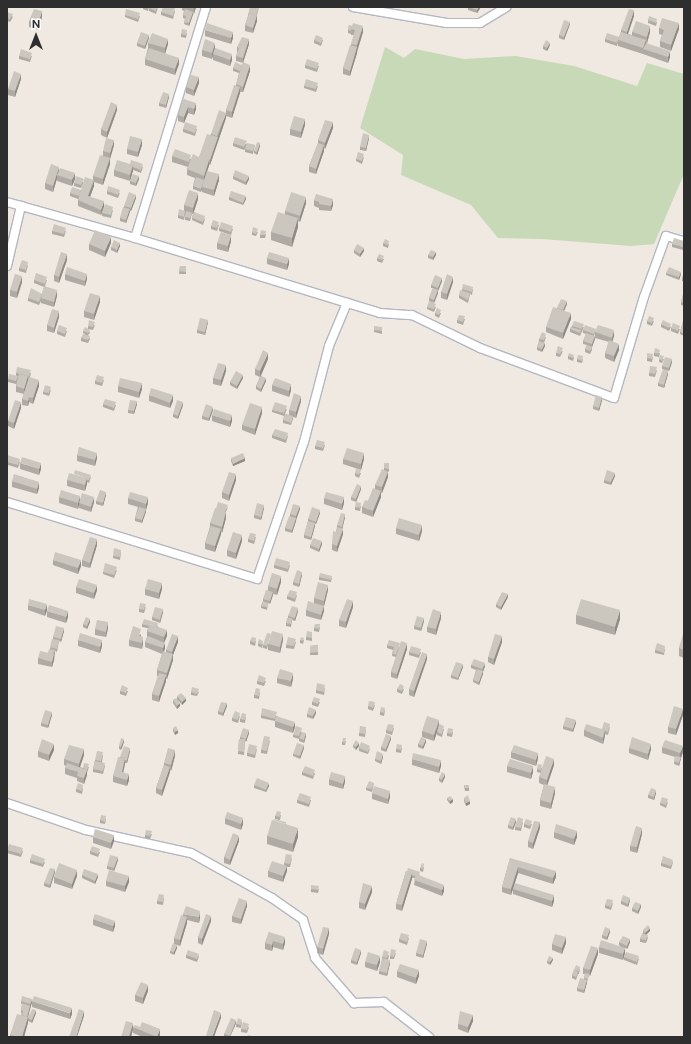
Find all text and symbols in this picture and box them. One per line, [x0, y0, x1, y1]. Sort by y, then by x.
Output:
north arrow [16, 16, 56, 56]
text: N [32, 18, 40, 30]

